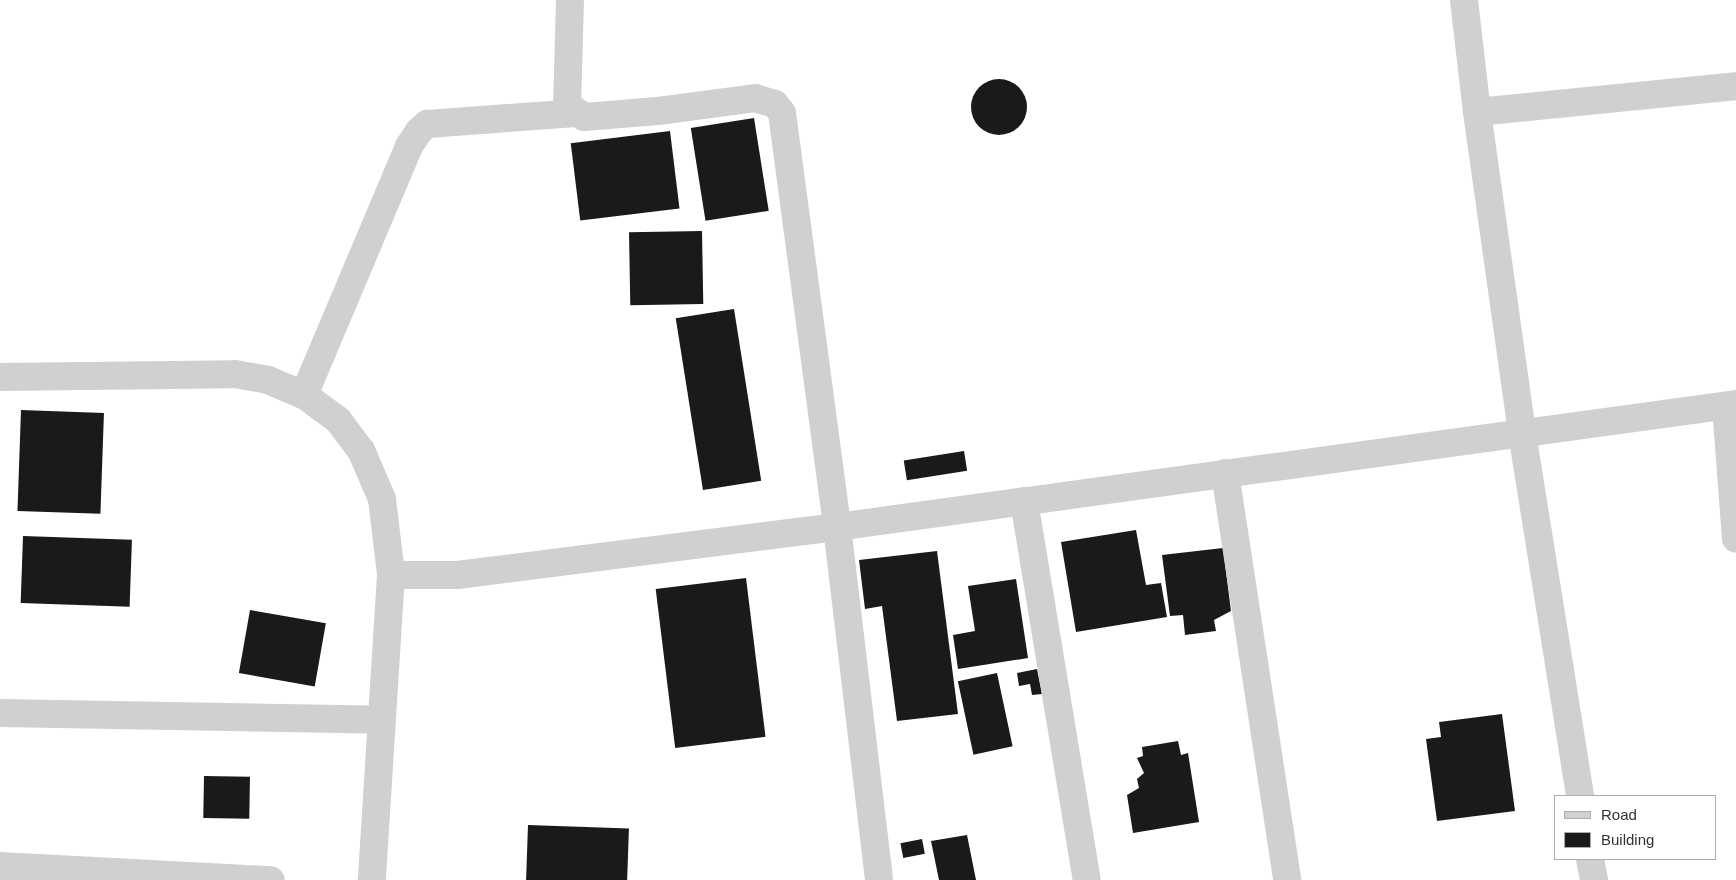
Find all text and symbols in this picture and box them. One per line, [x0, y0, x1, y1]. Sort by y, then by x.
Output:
legend [1554, 795, 1716, 860]
text: Road [1601, 806, 1637, 823]
text: Building [1601, 831, 1654, 848]

